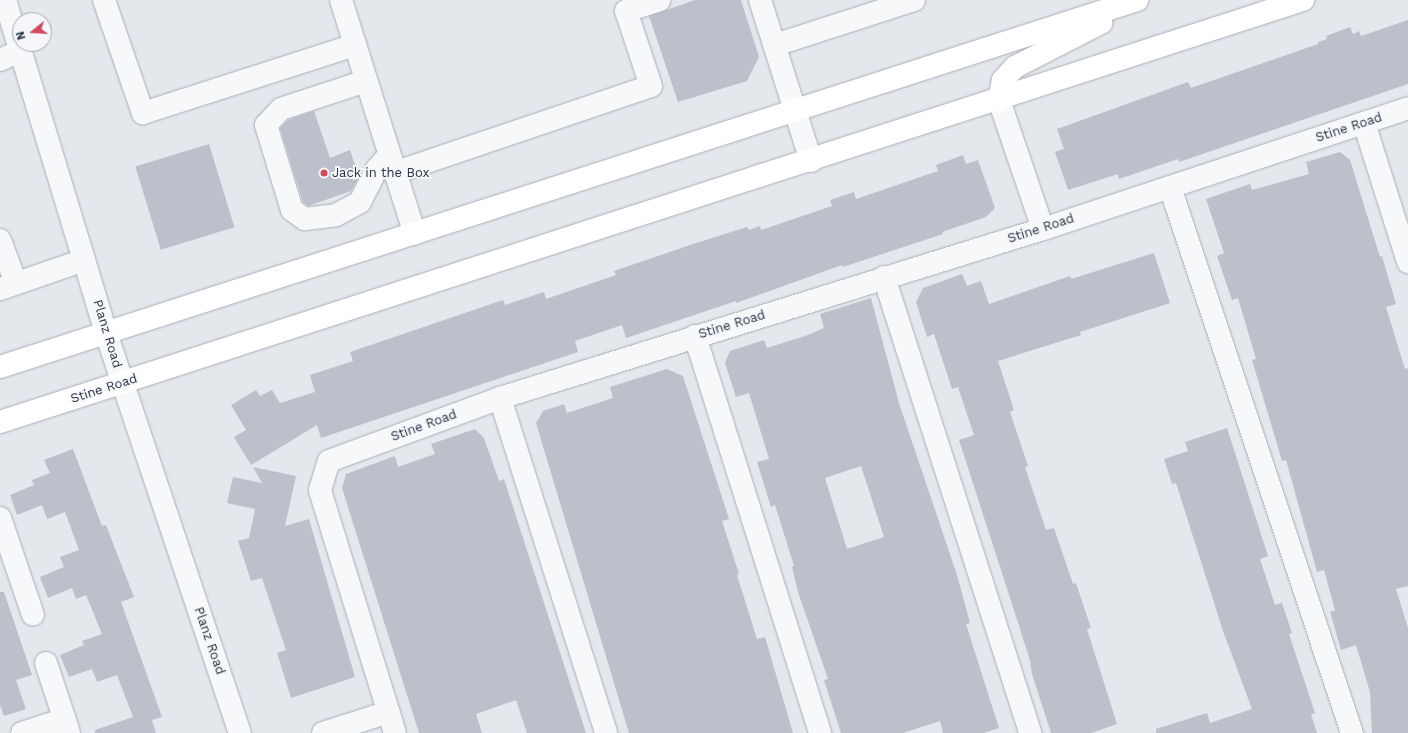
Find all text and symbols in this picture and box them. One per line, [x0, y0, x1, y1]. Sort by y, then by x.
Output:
north arrow [12, 12, 52, 52]
text: N [14, 30, 29, 41]
street label: Stine Road [1314, 110, 1384, 146]
place label: Jack in the Box [332, 165, 430, 181]
marker: Jack in the Box [319, 168, 329, 178]
street label: Stine Road [1006, 211, 1076, 247]
street label: Planz Road [89, 298, 125, 370]
street label: Stine Road [697, 307, 767, 343]
street label: Stine Road [69, 371, 139, 407]
street label: Stine Road [389, 407, 459, 445]
street label: Planz Road [190, 605, 228, 677]

